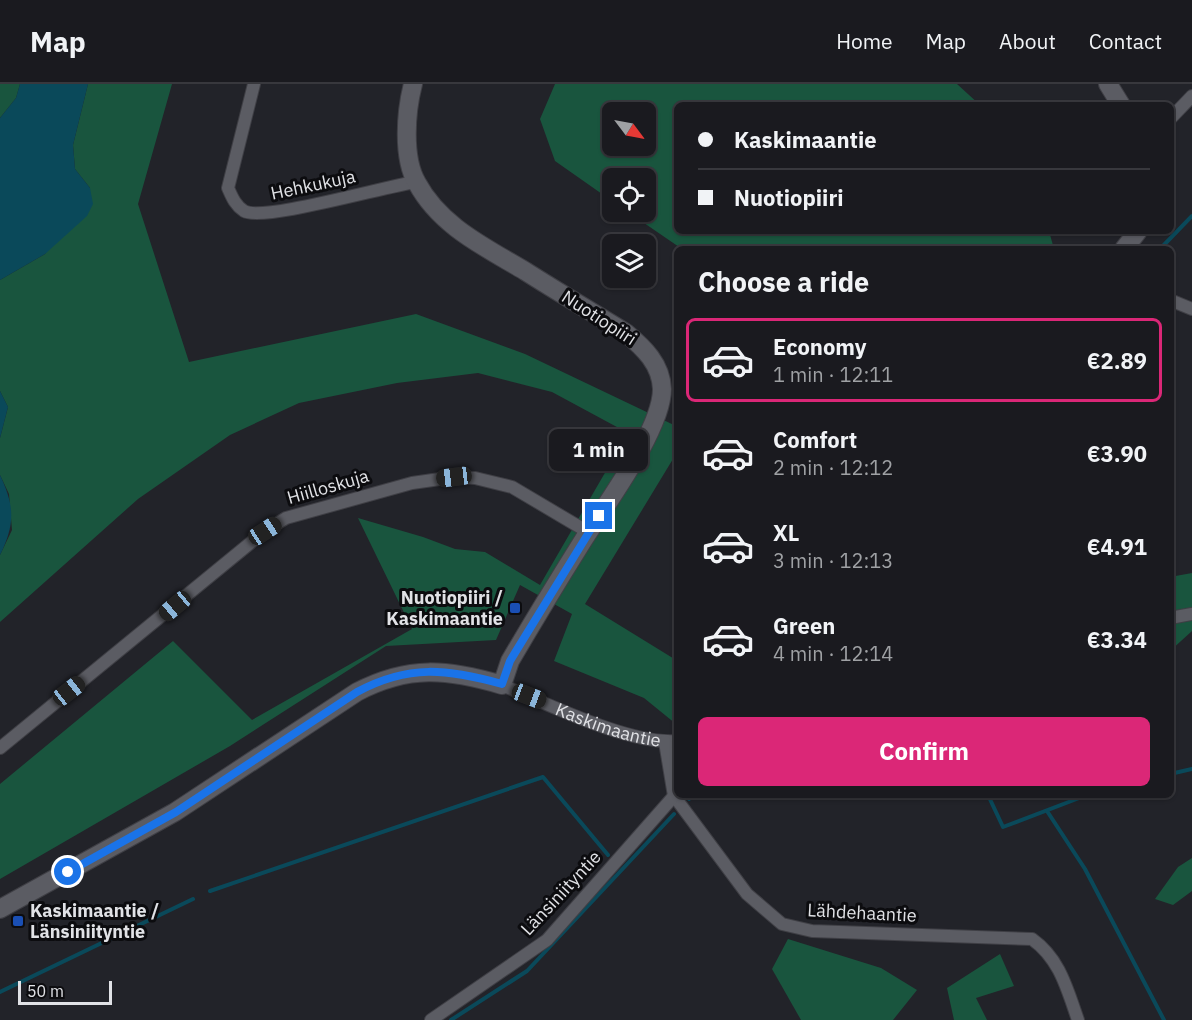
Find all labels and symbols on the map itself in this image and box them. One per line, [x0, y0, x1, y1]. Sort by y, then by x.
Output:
north arrow [602, 102, 656, 156]
street label: Hehkukuja [268, 164, 358, 205]
street label: Nuotiopiiri [558, 285, 641, 350]
callout: 1 min [550, 429, 648, 471]
street label: Hiilloskuja [284, 464, 372, 509]
car [435, 466, 473, 488]
route end [585, 502, 612, 529]
car [245, 514, 285, 548]
place label: Nuotiopiiri / Kaskimaantie [386, 586, 503, 630]
car [155, 588, 195, 624]
marker: Nuotiopiiri / Kaskimaantie [508, 601, 522, 615]
car [49, 673, 89, 709]
car [509, 681, 549, 711]
street label: Kaskimaantie [552, 697, 662, 752]
street label: Länsiniityntie [516, 845, 606, 940]
route start [54, 858, 81, 885]
street label: Lähdehaantie [807, 898, 917, 927]
place label: Kaskimaantie / Länsiniityntie [30, 899, 159, 943]
marker: Kaskimaantie / Länsiniityntie [11, 914, 25, 928]
scale bar [18, 978, 112, 1006]

